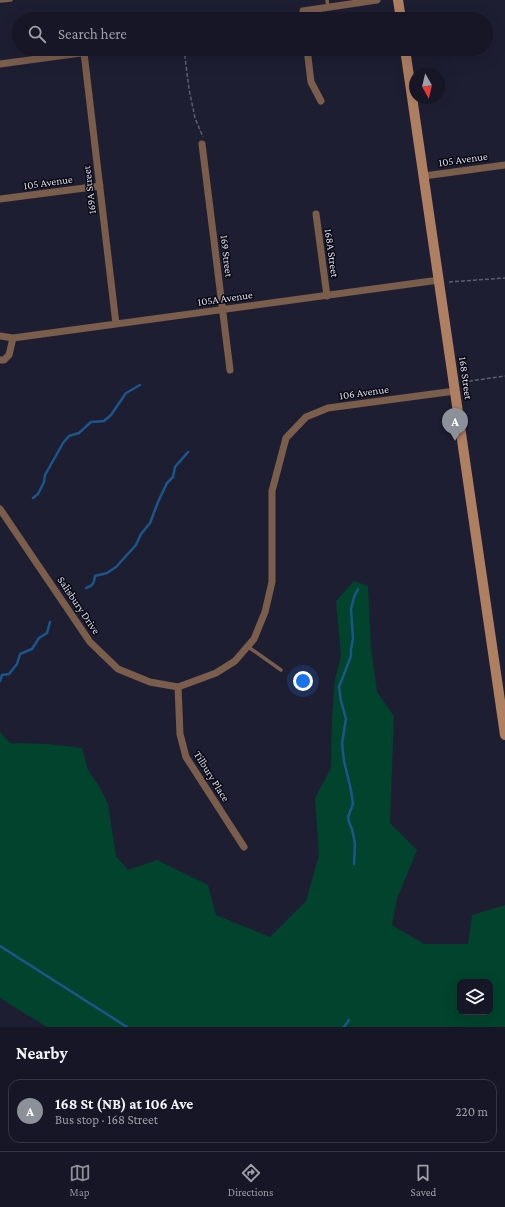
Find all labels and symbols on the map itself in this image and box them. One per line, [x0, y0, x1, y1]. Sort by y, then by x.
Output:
north arrow [409, 68, 445, 104]
street label: 105 Avenue [438, 150, 489, 168]
street label: 169A Street [80, 165, 98, 215]
street label: 105 Avenue [23, 173, 74, 191]
street label: 168A Street [323, 228, 341, 279]
street label: 169 Street [218, 234, 236, 278]
street label: 105A Avenue [197, 288, 254, 308]
street label: 168 Street [457, 356, 475, 400]
street label: 106 Avenue [338, 383, 390, 401]
pin: A [442, 408, 468, 441]
street label: Salisbury Drive [55, 574, 103, 637]
your location [293, 671, 313, 691]
street label: Tilbury Place [191, 749, 232, 804]

